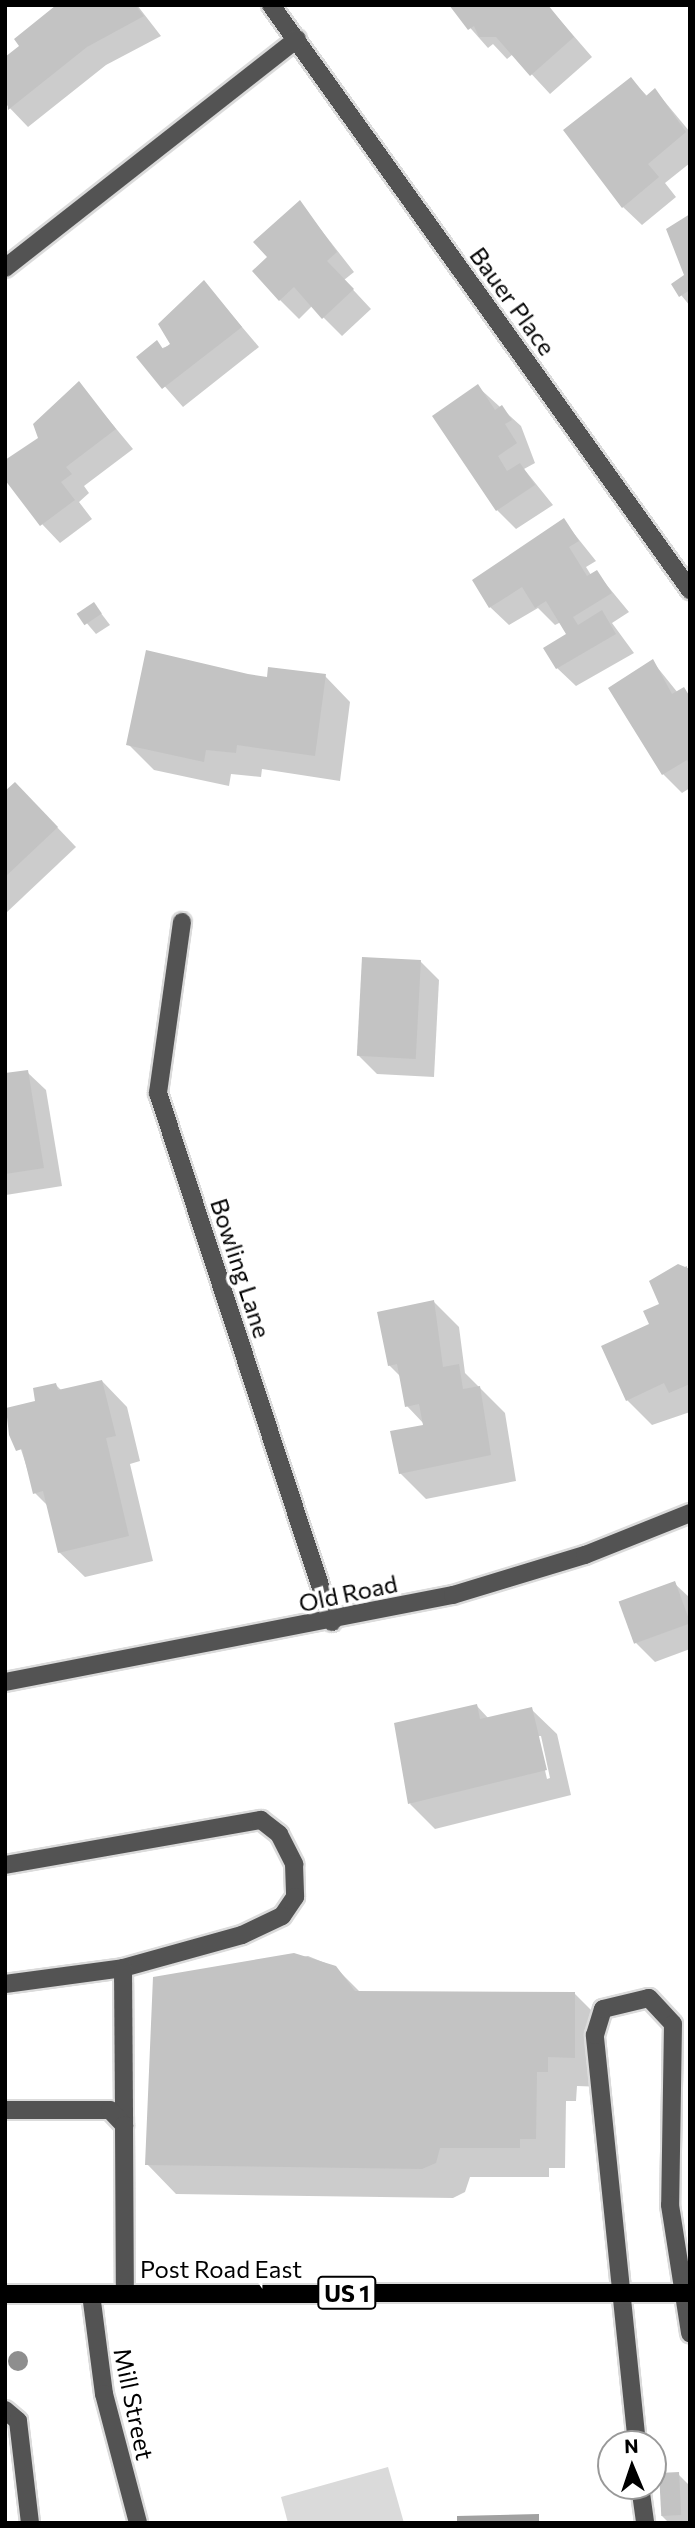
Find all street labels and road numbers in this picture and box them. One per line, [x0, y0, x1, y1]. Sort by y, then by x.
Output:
street label: Bauer Place [464, 241, 562, 361]
street label: Bowling Lane [205, 1195, 277, 1341]
street label: Old Road [296, 1568, 400, 1618]
street label: Post Road East [140, 2255, 302, 2283]
road number: US 1 [317, 2274, 377, 2312]
street label: Mill Street [108, 2345, 160, 2463]

